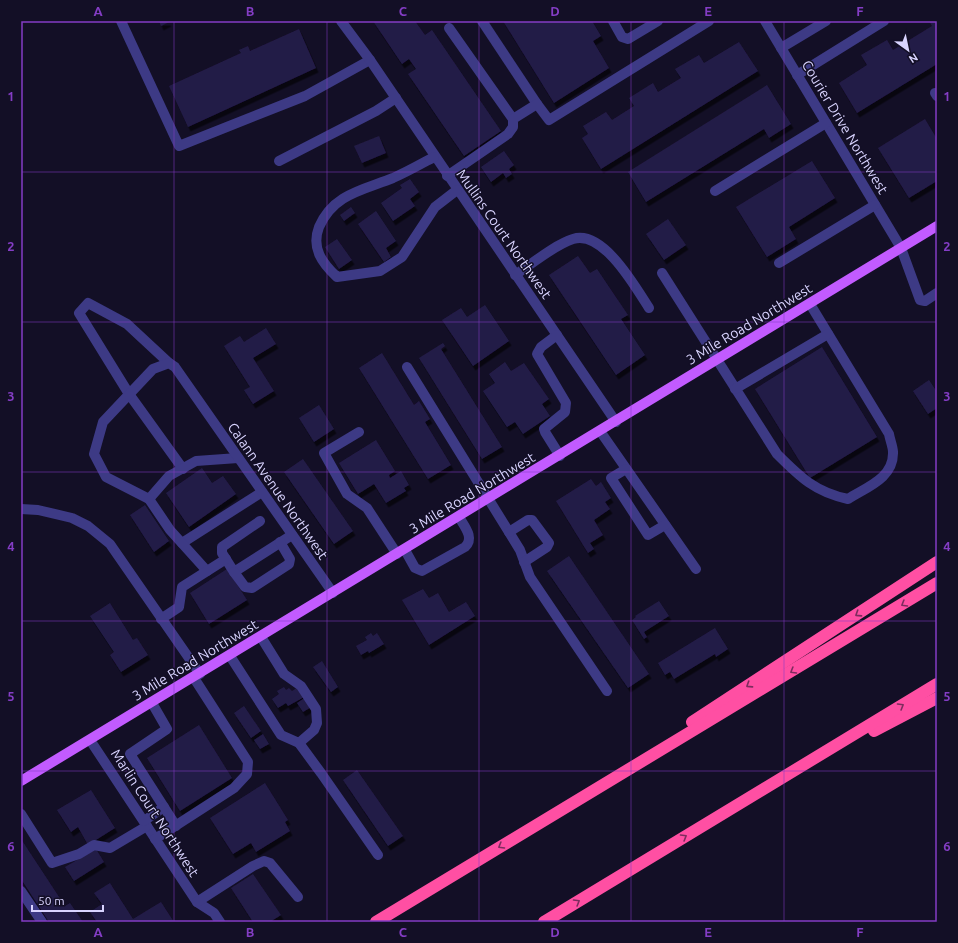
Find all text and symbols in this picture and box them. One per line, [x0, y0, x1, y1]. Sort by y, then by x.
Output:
text: A [93, 4, 103, 18]
text: B [246, 4, 255, 18]
text: C [399, 4, 408, 18]
text: D [550, 4, 560, 18]
text: E [704, 4, 712, 18]
text: F [856, 4, 864, 18]
north arrow [888, 30, 928, 70]
text: N [907, 51, 920, 66]
street label: Courier Drive Northwest [799, 57, 892, 197]
text: 1 [7, 89, 15, 103]
text: 1 [943, 89, 951, 103]
street label: Mullins Court Northwest [453, 166, 555, 302]
text: 2 [7, 239, 15, 253]
text: 2 [943, 239, 951, 253]
street label: 3 Mile Road Northwest [683, 280, 815, 368]
text: 3 [7, 389, 15, 403]
text: 3 [943, 389, 951, 403]
street label: Calann Avenue Northwest [225, 419, 332, 563]
street label: 3 Mile Road Northwest [406, 449, 538, 537]
text: 4 [7, 539, 15, 553]
text: 4 [943, 539, 951, 553]
one-way arrow [901, 599, 908, 606]
one-way arrow [855, 609, 862, 617]
street label: 3 Mile Road Northwest [129, 616, 261, 704]
one-way arrow [790, 666, 797, 673]
one-way arrow [746, 680, 753, 688]
text: 5 [7, 689, 15, 703]
text: 5 [943, 689, 951, 703]
one-way arrow [897, 703, 904, 711]
street label: Marlin Court Northwest [108, 746, 203, 880]
one-way arrow [680, 835, 687, 842]
text: 6 [7, 839, 15, 853]
text: 6 [943, 839, 951, 853]
one-way arrow [498, 842, 505, 849]
scale bar [32, 887, 103, 913]
text: 50 m [38, 894, 65, 907]
one-way arrow [573, 899, 580, 906]
text: A [93, 925, 103, 939]
text: B [246, 925, 255, 939]
text: C [399, 925, 408, 939]
text: D [550, 925, 560, 939]
text: E [704, 925, 712, 939]
text: F [856, 925, 864, 939]

